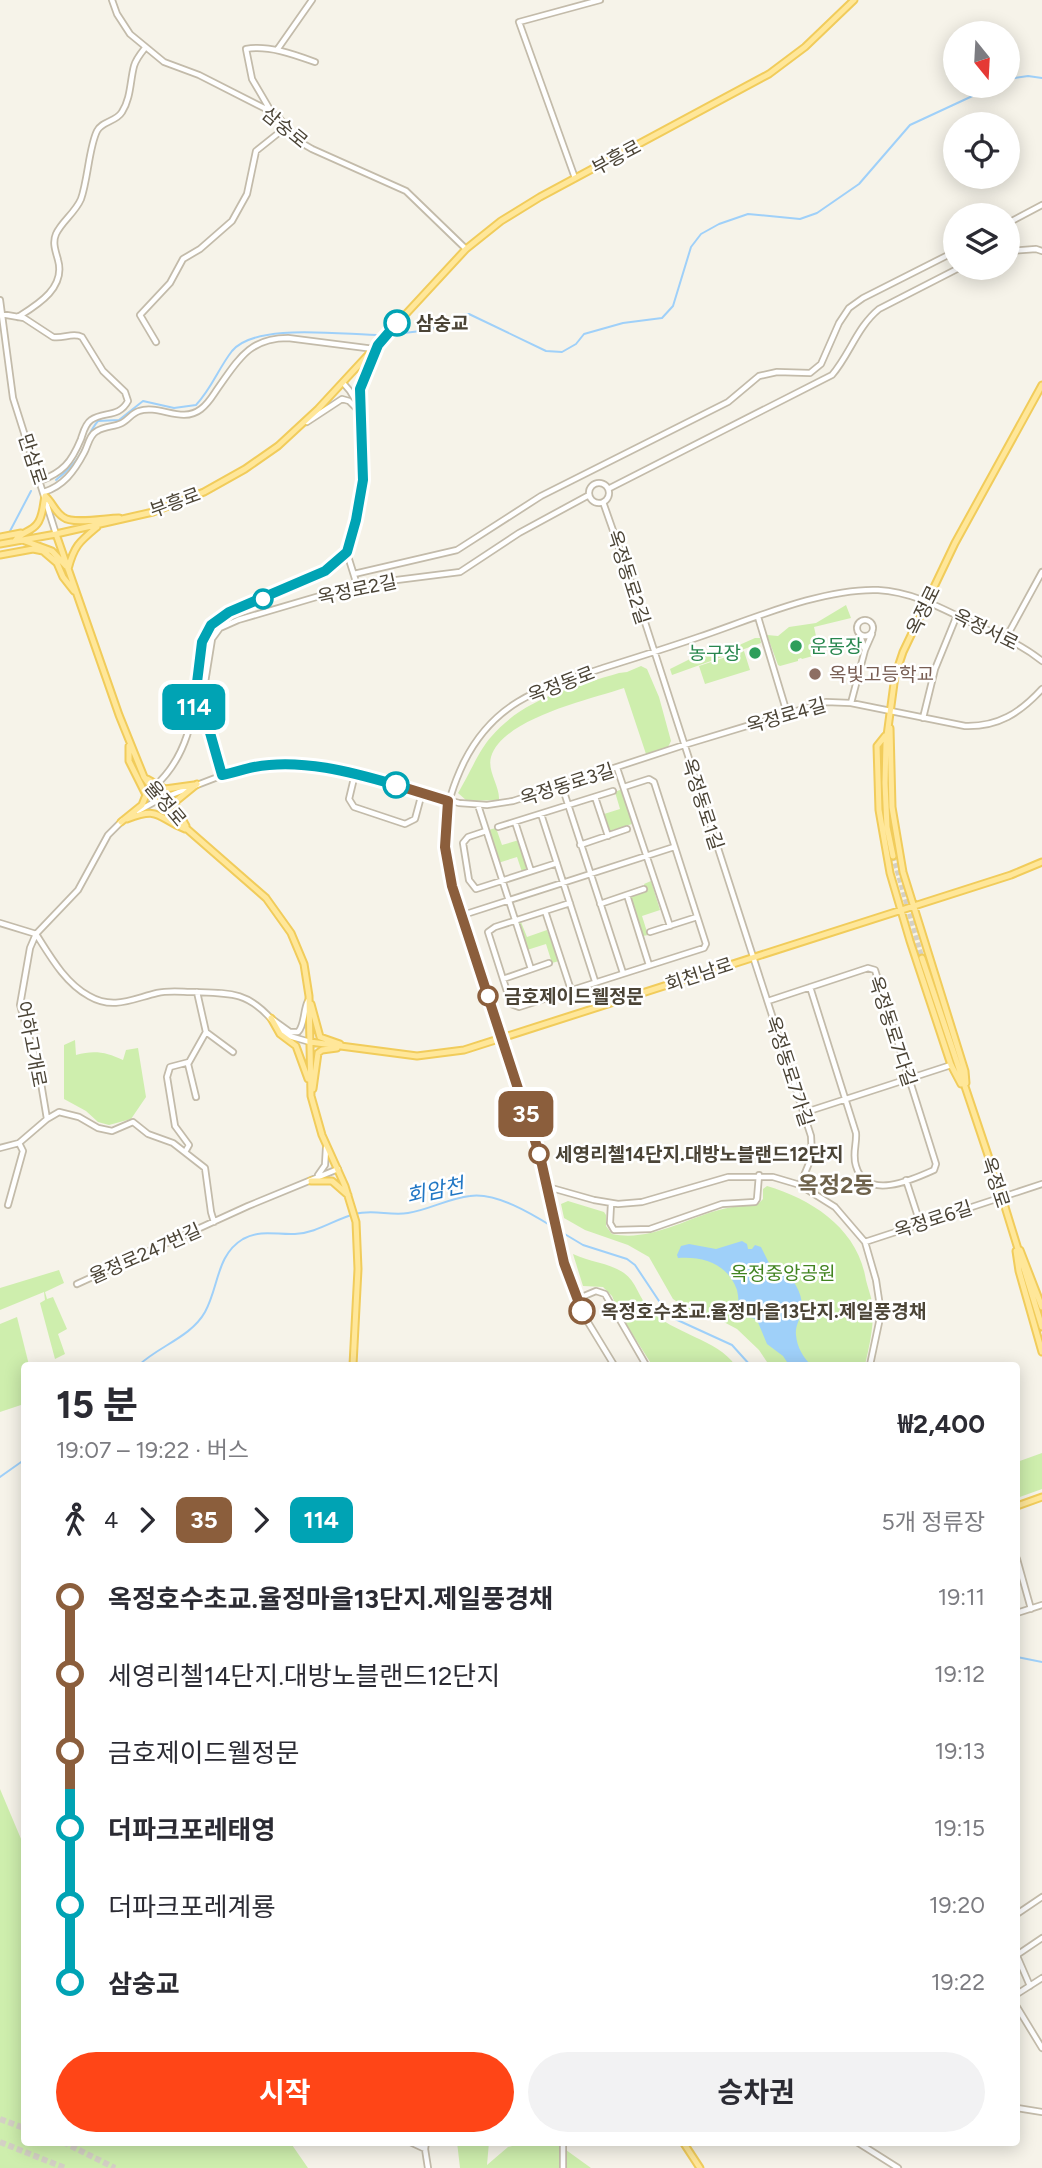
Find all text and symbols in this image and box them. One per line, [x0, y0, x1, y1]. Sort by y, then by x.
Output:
north arrow [943, 21, 1020, 98]
map controls [943, 21, 1020, 280]
street label: 삼숭로 [257, 102, 312, 153]
button: locate [943, 112, 1020, 189]
street label: 부흥로 [588, 135, 645, 180]
button: layers [943, 203, 1020, 280]
marker: 삼숭교 [384, 310, 410, 336]
place label: 삼숭교 [416, 312, 468, 335]
street label: 만삼로 [13, 431, 52, 488]
street label: 부흥로 [147, 483, 204, 522]
street label: 옥정동로2길 [602, 527, 655, 627]
street label: 옥정로2길 [315, 570, 399, 609]
street label: 옥정로 [902, 582, 945, 639]
unlabelled marker [253, 589, 273, 609]
street label: 옥정서로 [949, 604, 1022, 655]
place label: 운동장 [810, 635, 862, 658]
marker: 운동장 [788, 638, 804, 654]
place label: 농구장 [689, 642, 741, 665]
marker: 농구장 [747, 645, 763, 661]
street label: 옥정동로 [524, 661, 598, 708]
place label: 옥빛고등학교 [829, 663, 934, 686]
marker: 옥빛고등학교 [807, 666, 823, 682]
line badge: 114 [154, 684, 234, 730]
text: 114 [176, 692, 212, 721]
street label: 옥정로4길 [744, 693, 829, 738]
street label: 옥정동로1길 [677, 755, 728, 853]
street label: 옥정동로3길 [517, 758, 617, 811]
unlabelled marker [383, 772, 409, 798]
street label: 율정로 [140, 776, 191, 831]
street label: 회천남로 [662, 953, 736, 996]
street label: 옥정동로7다길 [864, 973, 921, 1089]
place label: 금호제이드웰정문 [504, 985, 644, 1008]
marker: 금호제이드웰정문 [478, 986, 498, 1006]
street label: 어하고개로 [12, 999, 51, 1089]
street label: 옥정동로7가길 [761, 1013, 818, 1129]
line badge: 35 [494, 1091, 558, 1137]
text: 35 [512, 1099, 540, 1128]
place label: 세영리첼14단지.대방노블랜드12단지 [555, 1143, 844, 1166]
marker: 세영리첼14단지.대방노블랜드12단지 [529, 1144, 549, 1164]
street label: 옥정로 [976, 1154, 1015, 1211]
district label: 옥정2동 [798, 1171, 874, 1199]
water label: 회암천 [404, 1172, 468, 1209]
street label: 옥정로6길 [891, 1196, 975, 1243]
street label: 율정로247번길 [86, 1219, 205, 1288]
park label: 옥정중앙공원 [731, 1262, 835, 1285]
marker: 옥정호수초교.율정마을13단지.제일풍경채 [569, 1298, 595, 1324]
place label: 옥정호수초교.율정마을13단지.제일풍경채 [601, 1300, 926, 1323]
text: 15 분 [56, 1382, 138, 1428]
text: ₩2,400 [898, 1408, 985, 1440]
text: 19:07 – 19:22 · 버스 [56, 1436, 249, 1464]
icon: walk [56, 1501, 94, 1539]
icon: forward [128, 1501, 166, 1539]
icon: forward [242, 1501, 280, 1539]
text: 35 [190, 1505, 218, 1534]
text: 114 [304, 1505, 339, 1534]
text: 4 [104, 1506, 118, 1534]
text: 5개 정류장 [881, 1508, 985, 1536]
text: 옥정호수초교.율정마을13단지.제일풍경채 [108, 1583, 553, 1615]
text: 19:11 [938, 1583, 985, 1611]
text: 세영리첼14단지.대방노블랜드12단지 [108, 1660, 500, 1692]
text: 19:12 [934, 1660, 985, 1688]
text: 금호제이드웰정문 [108, 1737, 299, 1769]
text: 19:13 [935, 1737, 985, 1765]
text: 더파크포레태영 [108, 1814, 275, 1846]
text: 19:15 [934, 1814, 985, 1842]
text: 더파크포레계룡 [108, 1891, 275, 1923]
text: 19:20 [929, 1891, 985, 1919]
text: 삼숭교 [108, 1968, 180, 2000]
text: 19:22 [931, 1968, 985, 1996]
button: 시작 [56, 2052, 514, 2132]
button: 승차권 [528, 2052, 985, 2132]

